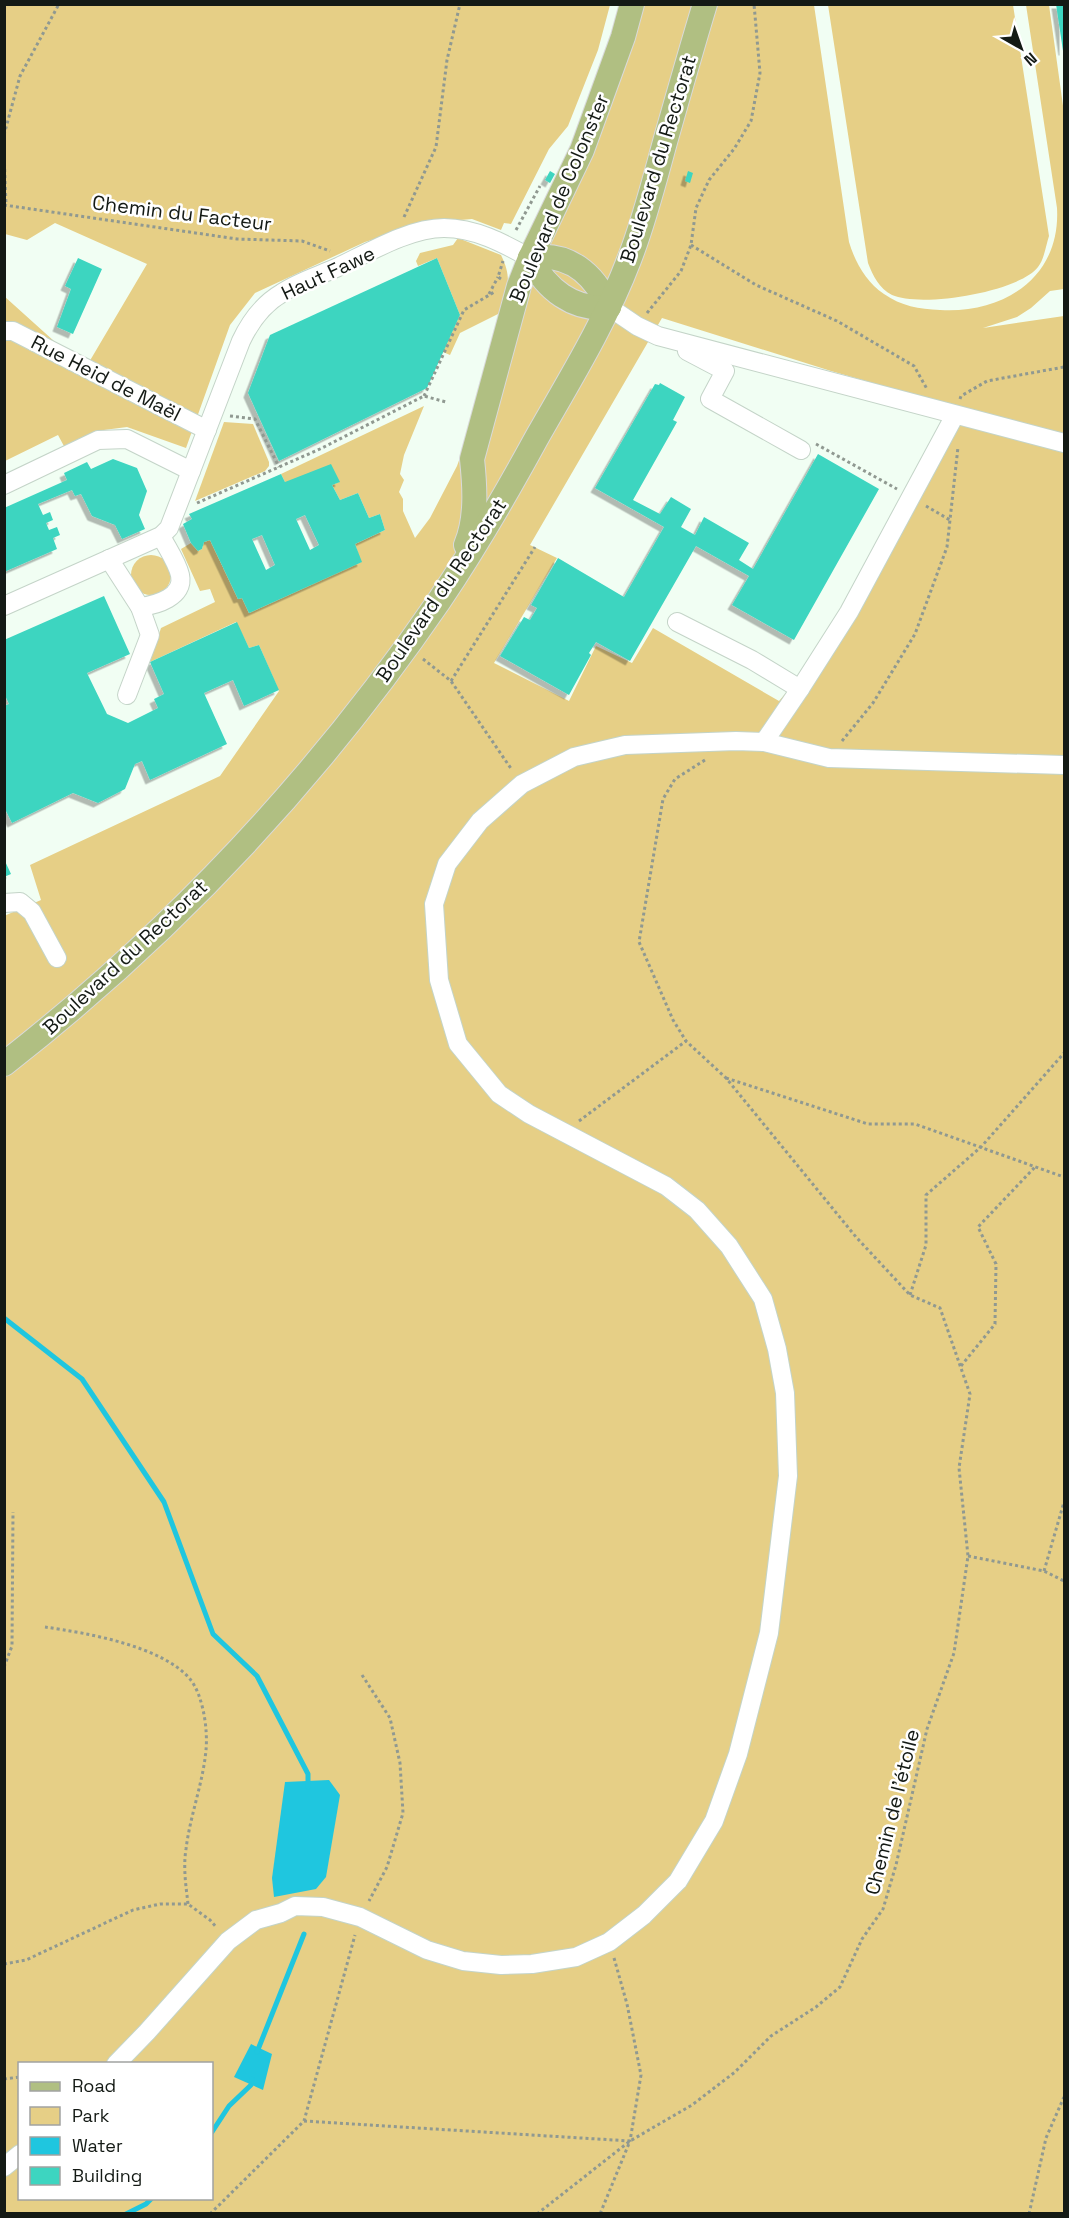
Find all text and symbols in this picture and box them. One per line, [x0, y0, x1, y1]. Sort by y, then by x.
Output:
north arrow [991, 18, 1051, 78]
text: N [1019, 48, 1041, 71]
street label: Boulevard du Rectorat [614, 52, 702, 266]
street label: Boulevard de Colonster [503, 90, 615, 306]
street label: Chemin du Facteur [91, 189, 273, 237]
street label: Haut Fawe [277, 240, 379, 306]
street label: Rue Heid de Maël [27, 329, 185, 427]
street label: Boulevard du Rectorat [370, 493, 512, 687]
street label: Boulevard du Rectorat [37, 874, 213, 1040]
street label: Chemin de l'étoile [859, 1726, 925, 1898]
legend [18, 2062, 213, 2200]
text: Road [72, 2074, 116, 2097]
text: Park [72, 2104, 110, 2127]
text: Water [72, 2134, 123, 2157]
text: Building [72, 2164, 142, 2187]

